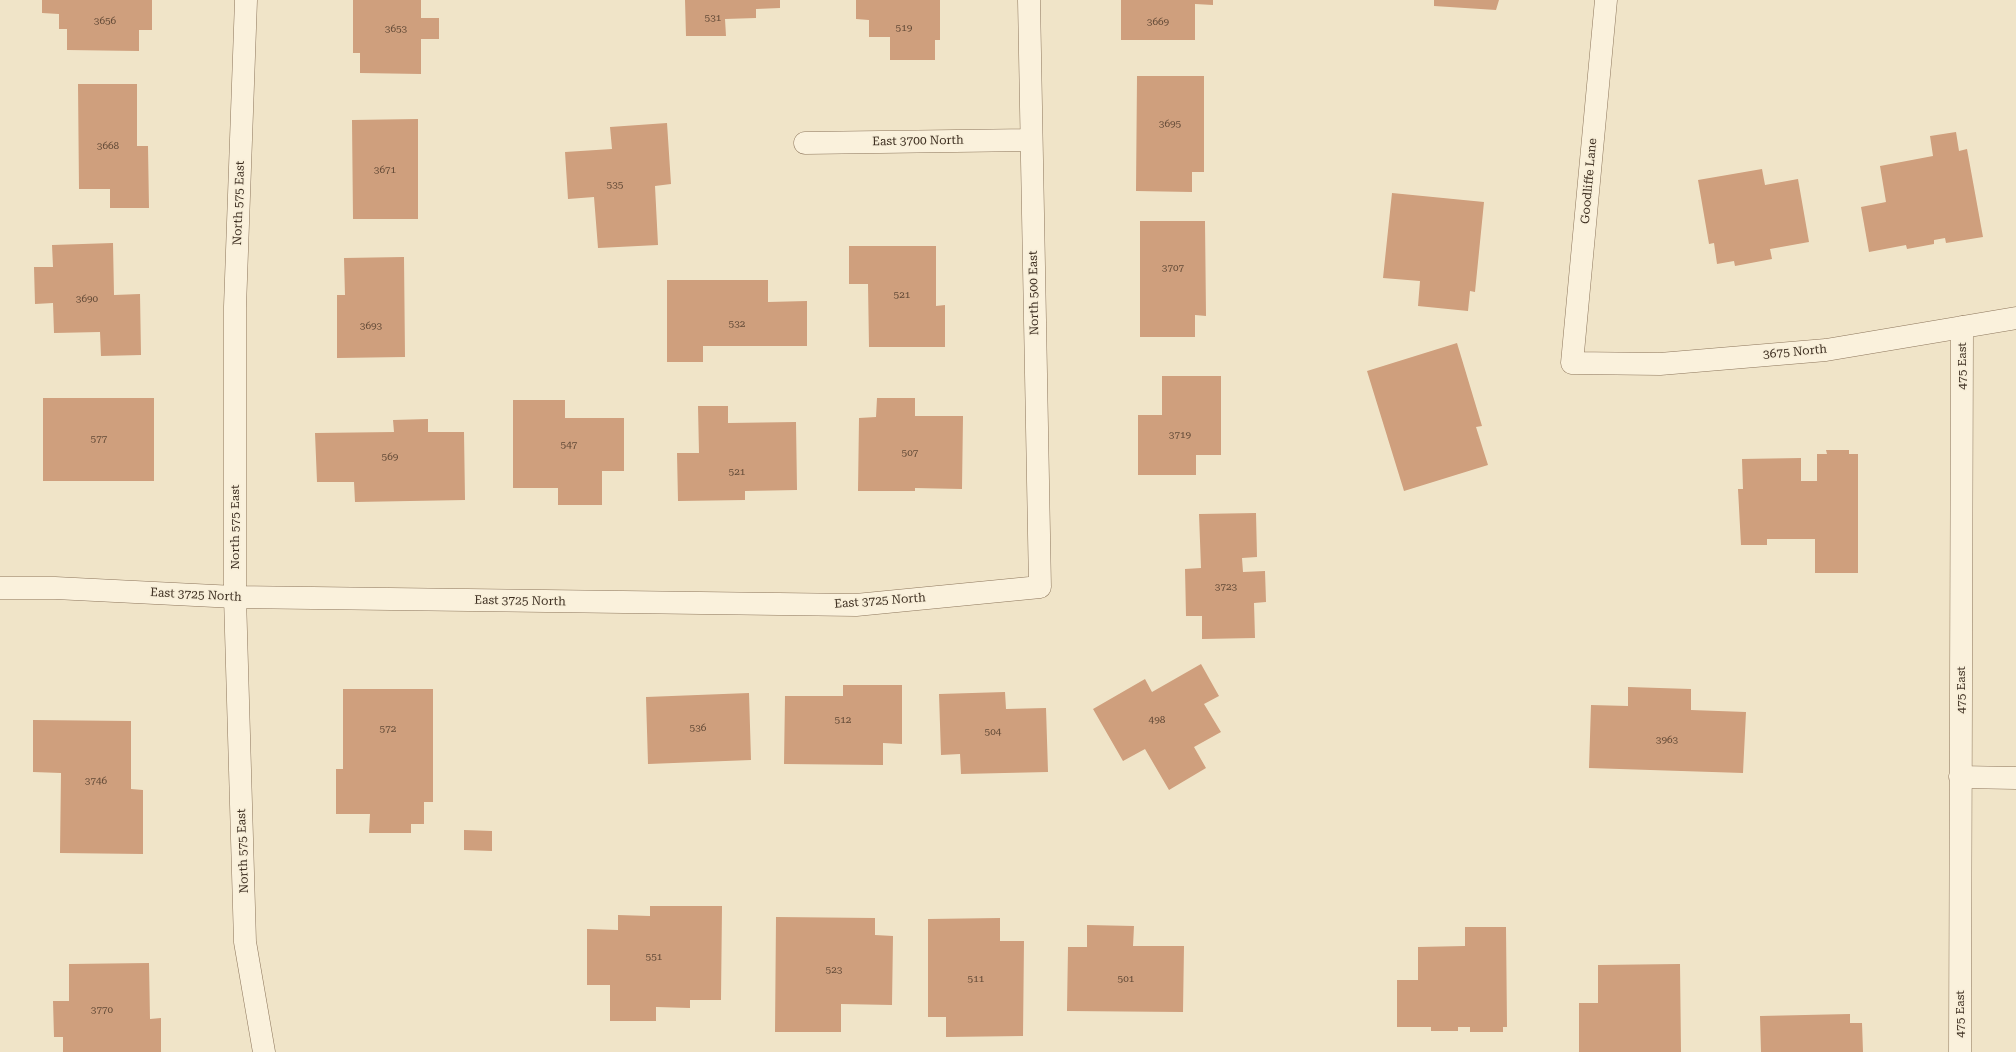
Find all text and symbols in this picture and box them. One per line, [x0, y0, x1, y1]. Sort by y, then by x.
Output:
house number: 531 [705, 12, 721, 24]
house number: 3656 [94, 15, 116, 27]
house number: 3669 [1147, 16, 1169, 28]
house number: 519 [896, 22, 912, 34]
house number: 3653 [385, 23, 407, 35]
house number: 3695 [1159, 118, 1181, 130]
street label: East 3700 North [872, 133, 964, 149]
street label: Goodliffe Lane [1578, 137, 1600, 225]
house number: 3668 [97, 140, 119, 152]
street label: North 575 East [230, 160, 248, 246]
house number: 3671 [374, 164, 396, 176]
house number: 535 [607, 179, 623, 191]
street label: North 500 East [1026, 250, 1042, 336]
house number: 3707 [1162, 262, 1184, 274]
house number: 521 [894, 289, 910, 301]
house number: 3690 [76, 293, 98, 305]
house number: 532 [729, 318, 745, 330]
house number: 3693 [360, 320, 382, 332]
street label: 3675 North [1762, 342, 1828, 362]
street label: 475 East [1955, 342, 1969, 390]
house number: 3719 [1169, 429, 1191, 441]
house number: 577 [91, 433, 107, 445]
house number: 547 [561, 439, 577, 451]
house number: 507 [902, 447, 918, 459]
house number: 569 [382, 451, 398, 463]
house number: 521 [729, 466, 745, 478]
street label: North 575 East [228, 485, 242, 569]
house number: 3723 [1215, 581, 1237, 593]
street label: East 3725 North [150, 585, 242, 605]
street label: East 3725 North [834, 591, 926, 611]
street label: East 3725 North [474, 593, 566, 609]
street label: 475 East [1954, 666, 1968, 714]
house number: 512 [835, 714, 851, 726]
house number: 498 [1149, 714, 1165, 726]
house number: 536 [690, 722, 706, 734]
house number: 572 [380, 723, 396, 735]
house number: 504 [985, 726, 1001, 738]
house number: 3963 [1656, 734, 1678, 746]
house number: 3746 [85, 775, 107, 787]
street label: North 575 East [234, 808, 252, 894]
house number: 551 [646, 951, 662, 963]
house number: 523 [826, 964, 842, 976]
house number: 511 [968, 973, 984, 985]
house number: 501 [1118, 973, 1134, 985]
street label: 475 East [1953, 990, 1967, 1038]
house number: 3770 [91, 1004, 113, 1016]

